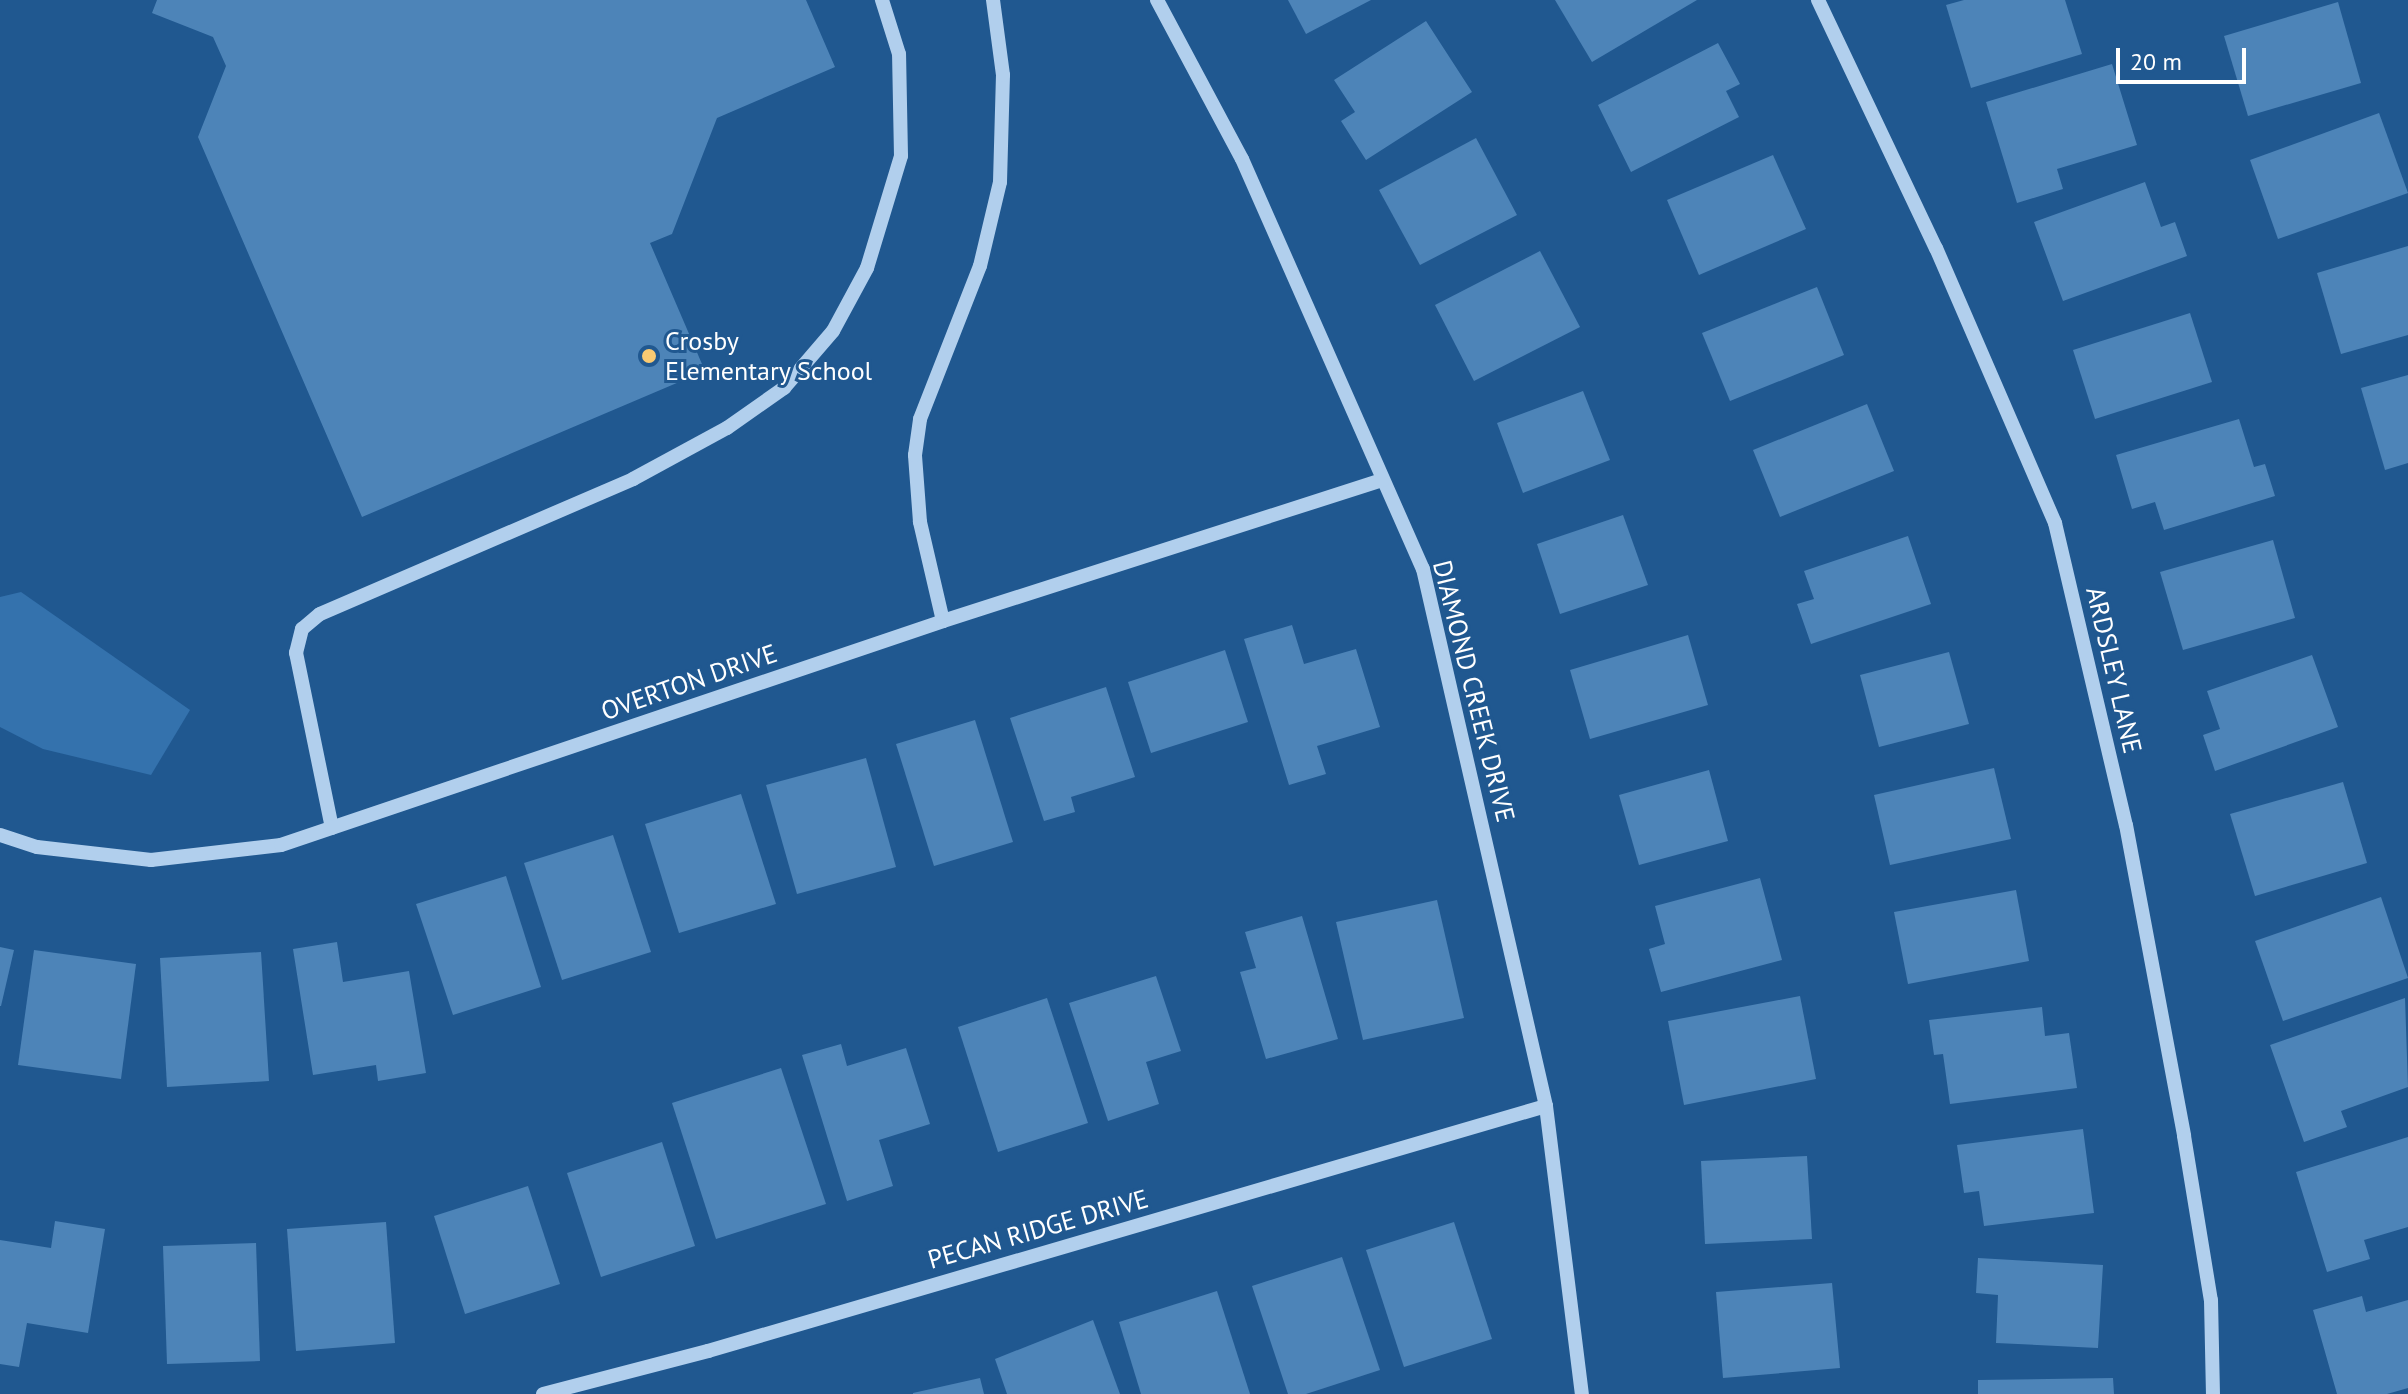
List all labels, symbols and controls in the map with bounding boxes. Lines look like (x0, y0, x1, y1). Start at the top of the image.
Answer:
scale bar (2120, 32, 2250, 82)
text: 20 m (2130, 46, 2182, 77)
place label: Crosby Elementary School (665, 325, 873, 386)
marker: Crosby Elementary School (640, 347, 658, 365)
street label: DIAMOND CREEK DRIVE (1426, 557, 1522, 825)
street label: ARDSLEY LANE (2080, 583, 2148, 757)
street label: OVERTON DRIVE (597, 637, 781, 727)
street label: PECAN RIDGE DRIVE (924, 1183, 1152, 1275)

